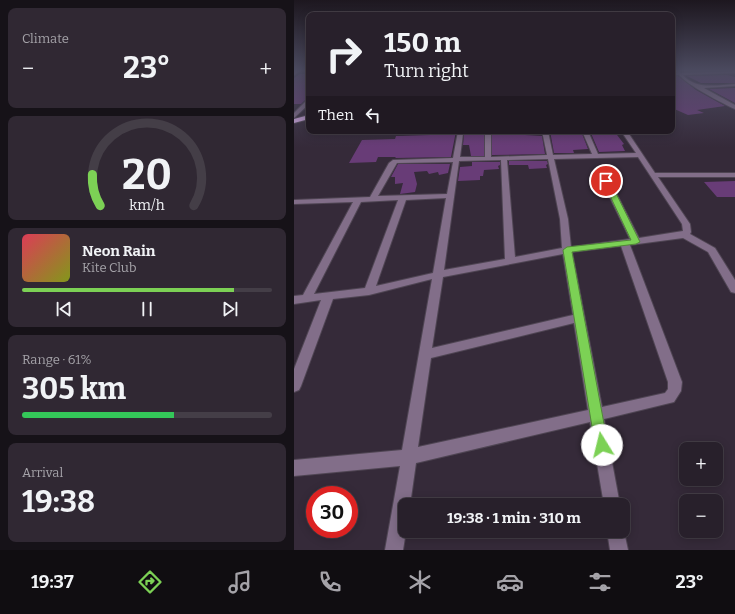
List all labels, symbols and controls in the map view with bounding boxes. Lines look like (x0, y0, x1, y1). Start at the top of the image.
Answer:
text: 150 m (384, 26, 461, 59)
icon: right (318, 28, 370, 80)
text: Climate (22, 31, 69, 46)
text: 23° (123, 50, 170, 86)
text: − (22, 55, 34, 82)
text: + (259, 55, 272, 82)
text: Turn right (384, 60, 469, 82)
icon: left (362, 104, 384, 126)
text: Then (318, 106, 354, 124)
text: 20 (122, 149, 172, 199)
pin (589, 164, 623, 198)
icon: arrive (595, 170, 617, 192)
text: km/h (129, 196, 165, 213)
text: Neon Rain (82, 242, 155, 260)
text: Kite Club (82, 260, 136, 275)
icon: previous (53, 298, 75, 320)
icon: pause (136, 298, 158, 320)
icon: next (219, 298, 241, 320)
text: Range · 61% (22, 352, 92, 367)
text: 305 km (22, 371, 126, 407)
position arrow (581, 424, 623, 466)
map controls (679, 442, 723, 538)
button: + (679, 442, 723, 486)
text: Arrival (22, 465, 63, 480)
text: 19:38 (22, 484, 95, 520)
speed limit sign: 30 (306, 486, 358, 538)
button: − (679, 494, 723, 538)
text: 19:38 · 1 min · 310 m (447, 509, 581, 527)
icon: directions (136, 568, 164, 596)
icon: music (226, 568, 254, 596)
icon: phone (316, 568, 344, 596)
icon: climate (406, 568, 434, 596)
icon: car (496, 568, 524, 596)
icon: filters (586, 568, 614, 596)
text: 19:37 (31, 571, 74, 593)
text: 23° (676, 571, 704, 593)

